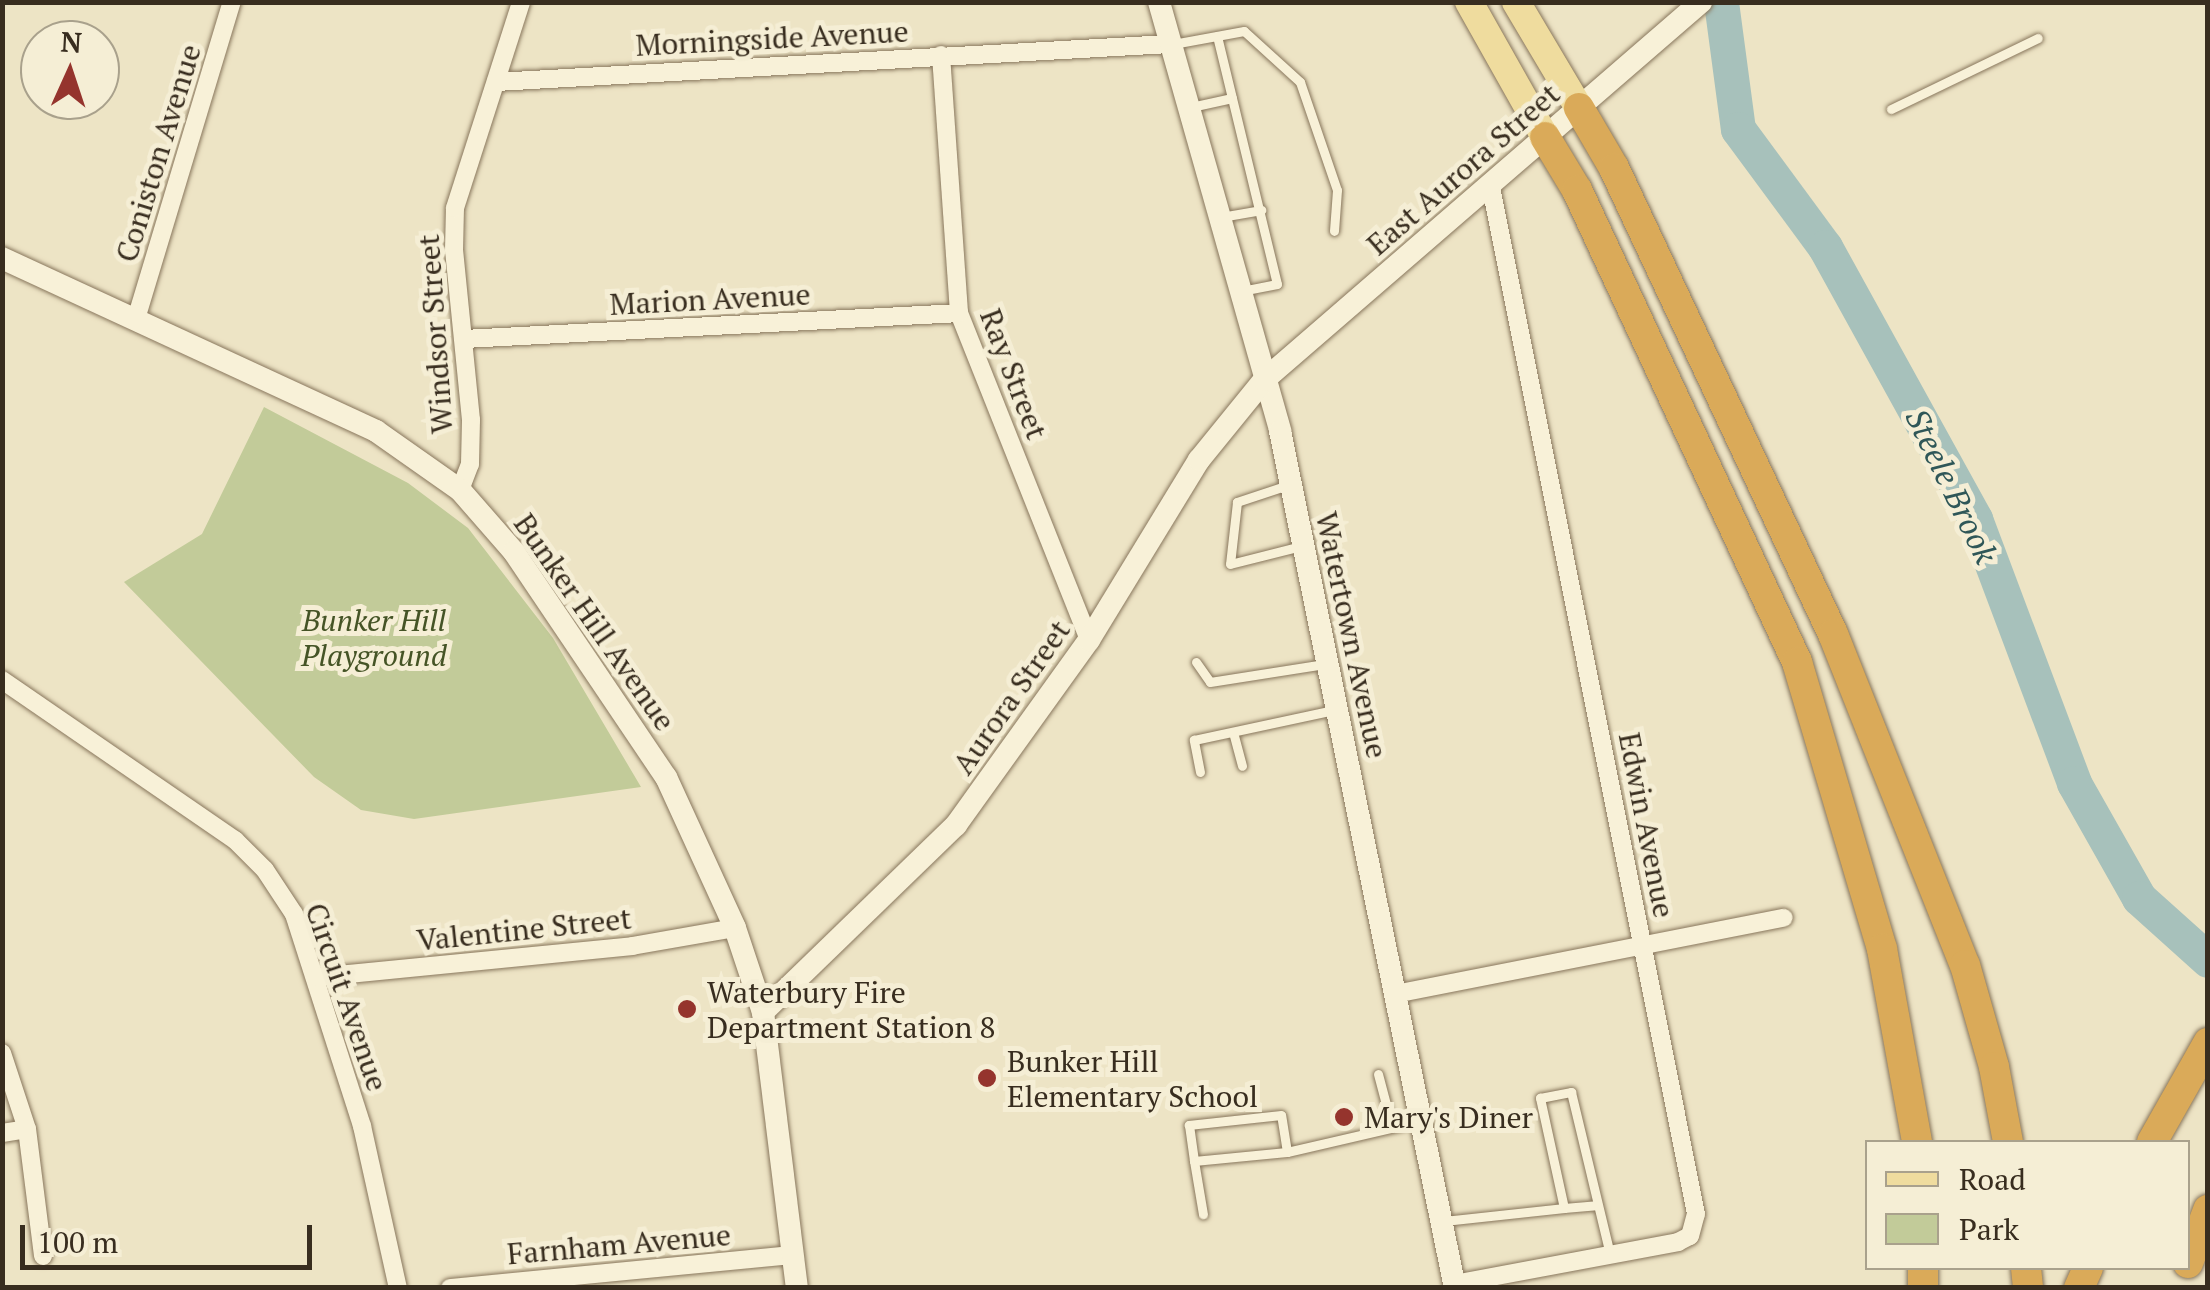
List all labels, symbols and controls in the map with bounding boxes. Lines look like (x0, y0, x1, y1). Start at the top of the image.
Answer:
street label: Morningside Avenue (634, 13, 910, 63)
north arrow (20, 20, 120, 120)
text: N (60, 23, 83, 61)
street label: Coniston Avenue (108, 40, 208, 266)
street label: East Aurora Street (1359, 75, 1567, 263)
street label: Windsor Street (410, 233, 460, 435)
street label: Marion Avenue (608, 276, 812, 322)
street label: Ray Street (973, 304, 1055, 444)
water label: Steele Brook (1898, 402, 2006, 570)
street label: Bunker Hill Avenue (507, 506, 683, 738)
street label: Watertown Avenue (1308, 508, 1396, 762)
park label: Bunker Hill Playground (301, 602, 447, 672)
street label: Aurora Street (945, 613, 1077, 781)
street label: Edwin Avenue (1611, 729, 1683, 921)
street label: Circuit Avenue (298, 898, 396, 1096)
street label: Valentine Street (415, 900, 633, 958)
place label: Waterbury Fire Department Station 8 (707, 974, 996, 1044)
marker: Waterbury Fire Department Station 8 (676, 998, 698, 1020)
place label: Bunker Hill Elementary School (1007, 1043, 1258, 1114)
marker: Bunker Hill Elementary School (976, 1067, 998, 1089)
place label: Mary's Diner (1364, 1099, 1533, 1135)
marker: Mary's Diner (1333, 1106, 1355, 1128)
legend (1865, 1140, 2190, 1270)
text: Road (1959, 1159, 2026, 1199)
scale bar (25, 1205, 318, 1267)
text: Park (1959, 1209, 2019, 1249)
street label: Farnham Avenue (505, 1216, 733, 1272)
text: 100 m (37, 1222, 118, 1262)

